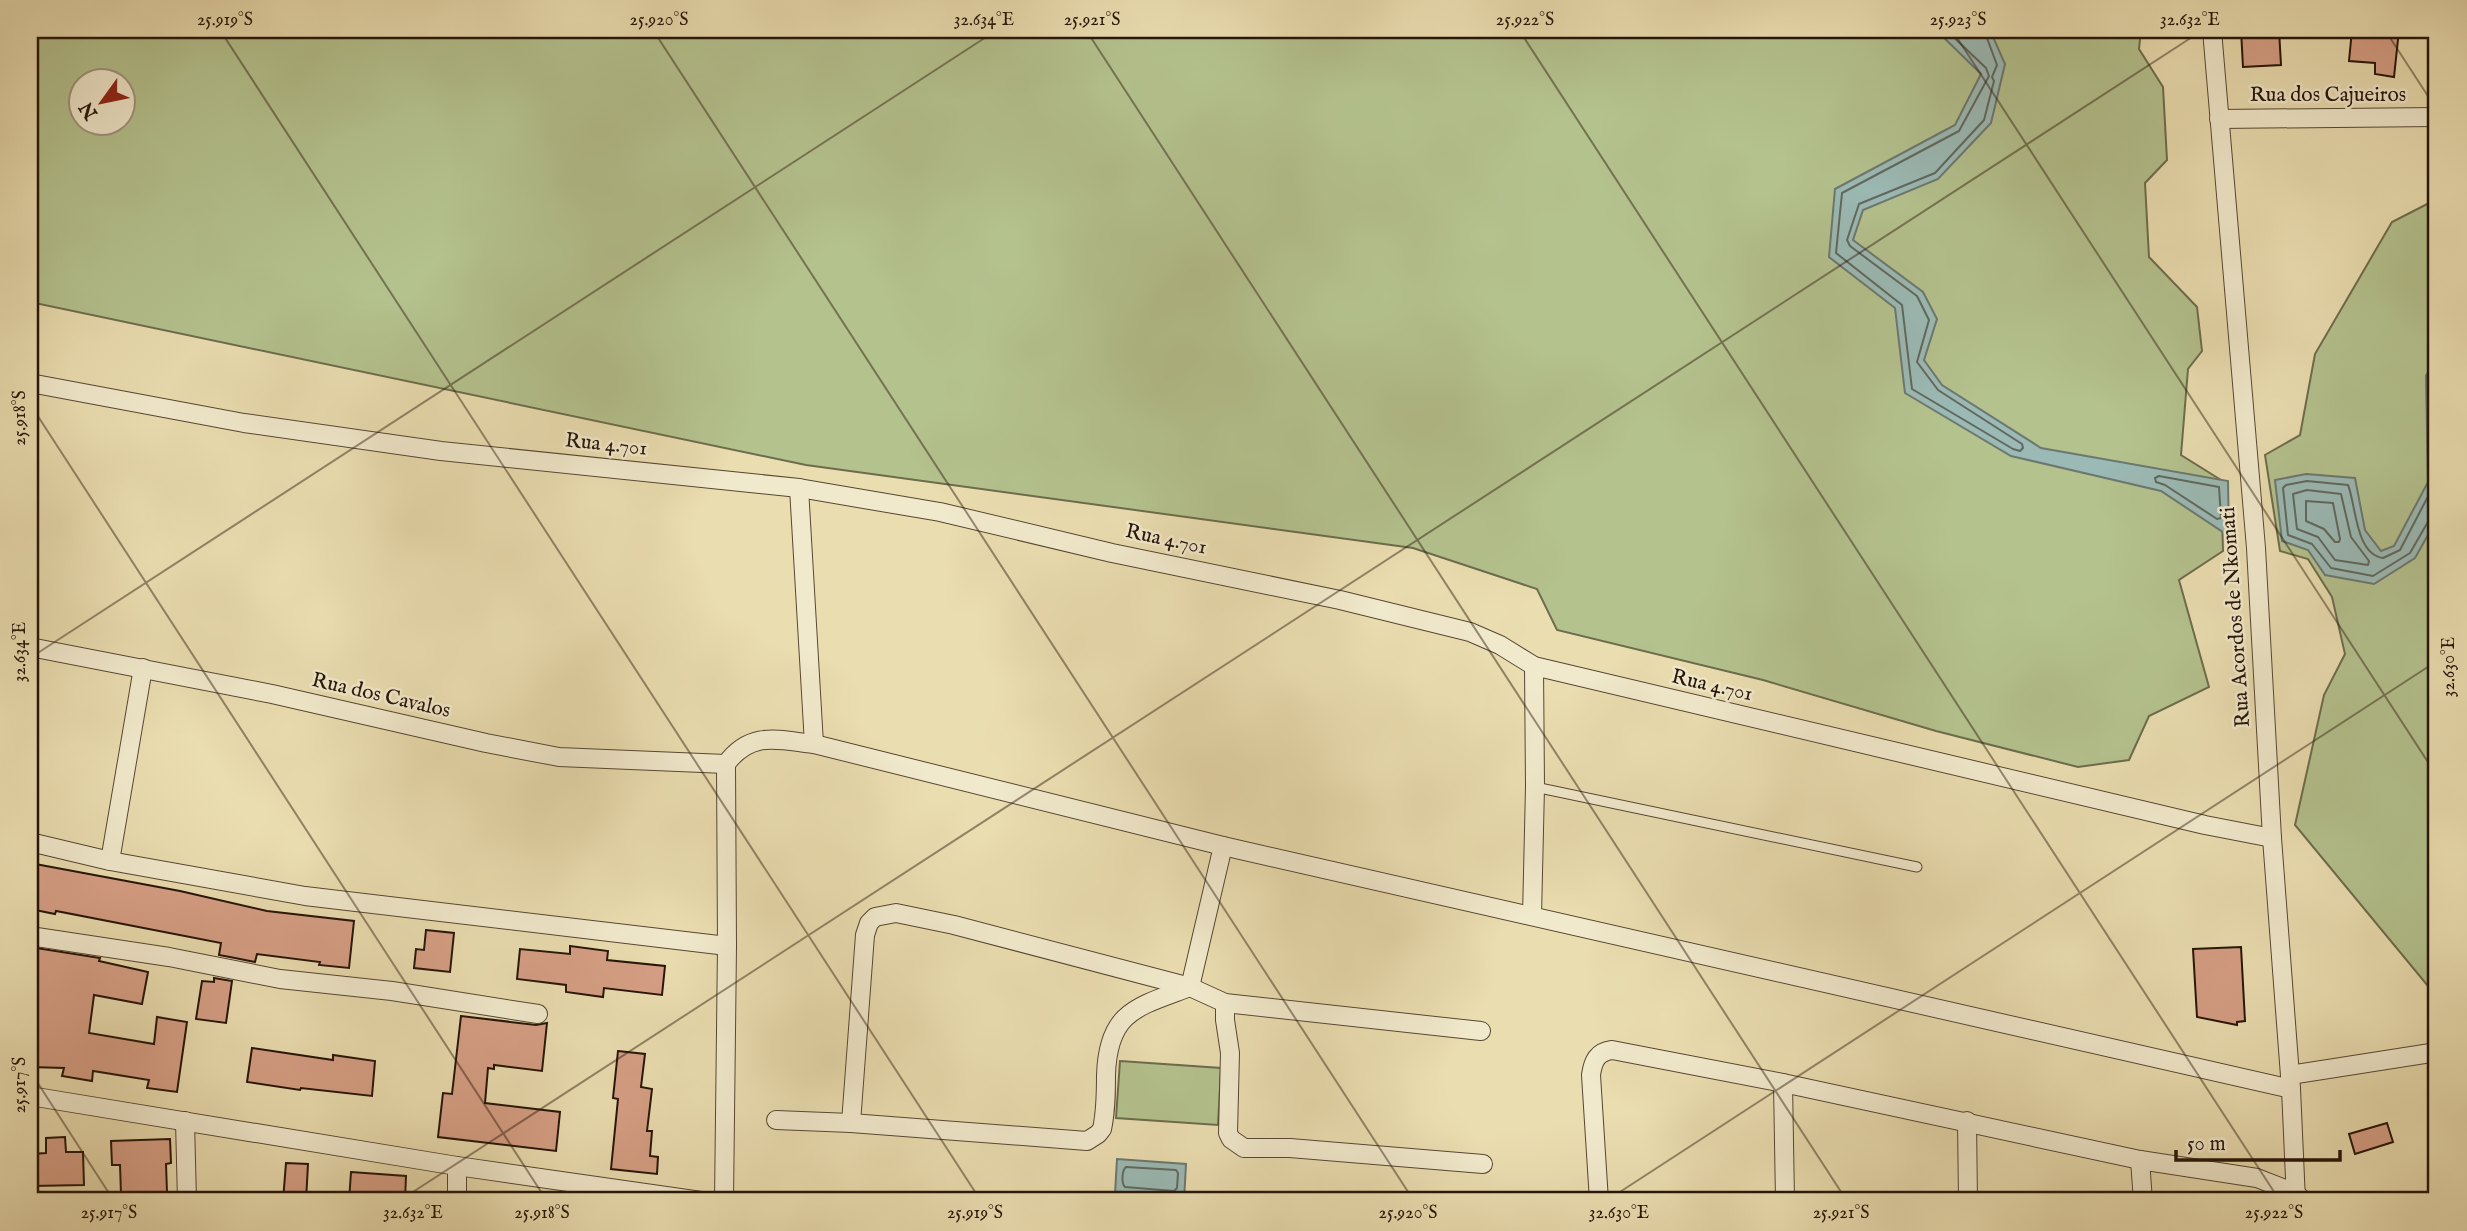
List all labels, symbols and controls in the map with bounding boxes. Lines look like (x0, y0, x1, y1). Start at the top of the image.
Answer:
text: 25.919°S (197, 9, 253, 32)
text: 25.920°S (630, 9, 688, 32)
text: 32.634°E (954, 9, 1014, 32)
text: 25.921°S (1064, 9, 1120, 32)
text: 25.922°S (1496, 9, 1554, 32)
text: 25.923°S (1930, 9, 1986, 32)
text: 32.632°E (2160, 9, 2220, 32)
north arrow (66, 66, 136, 136)
street label: Rua dos Cajueiros (2250, 82, 2406, 109)
text: N (75, 96, 105, 124)
text: 25.918°S (9, 390, 32, 446)
street label: Rua 4.701 (564, 427, 648, 463)
street label: Rua Acordos de Nkomati (2215, 506, 2257, 728)
street label: Rua 4.701 (1123, 518, 1209, 562)
text: 32.634°E (9, 622, 32, 682)
text: 32.630°E (2438, 637, 2461, 697)
street label: Rua 4.701 (1669, 664, 1755, 708)
street label: Rua dos Cavalos (309, 667, 453, 725)
text: 25.917°S (9, 1057, 32, 1113)
scale bar (2176, 1119, 2341, 1163)
text: 50 m (2187, 1131, 2226, 1158)
text: 25.917°S (81, 1202, 137, 1225)
text: 32.632°E (383, 1202, 443, 1225)
text: 25.918°S (514, 1202, 570, 1225)
text: 25.919°S (947, 1202, 1003, 1225)
text: 25.920°S (1379, 1202, 1437, 1225)
text: 32.630°E (1589, 1202, 1649, 1225)
text: 25.921°S (1813, 1202, 1869, 1225)
text: 25.922°S (2245, 1202, 2303, 1225)

